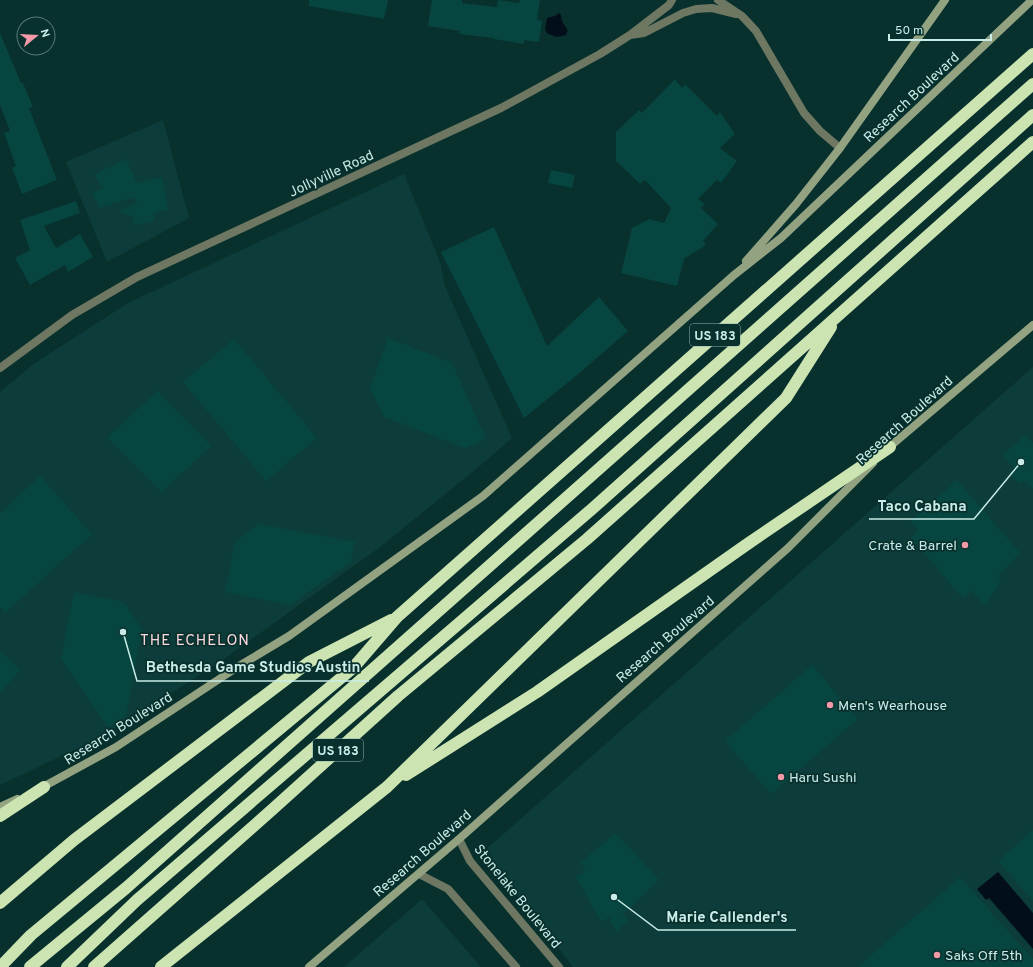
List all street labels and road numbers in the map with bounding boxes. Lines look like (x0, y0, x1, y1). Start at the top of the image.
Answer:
street label: Research Boulevard (861, 49, 963, 147)
street label: Jollyville Road (286, 147, 377, 201)
road number: US 183 (690, 324, 740, 346)
street label: Research Boulevard (853, 373, 957, 469)
street label: Research Boulevard (613, 593, 718, 687)
street label: Research Boulevard (62, 689, 176, 769)
road number: US 183 (313, 739, 363, 761)
street label: Research Boulevard (370, 807, 475, 901)
street label: Stonelake Boulevard (470, 841, 564, 952)

